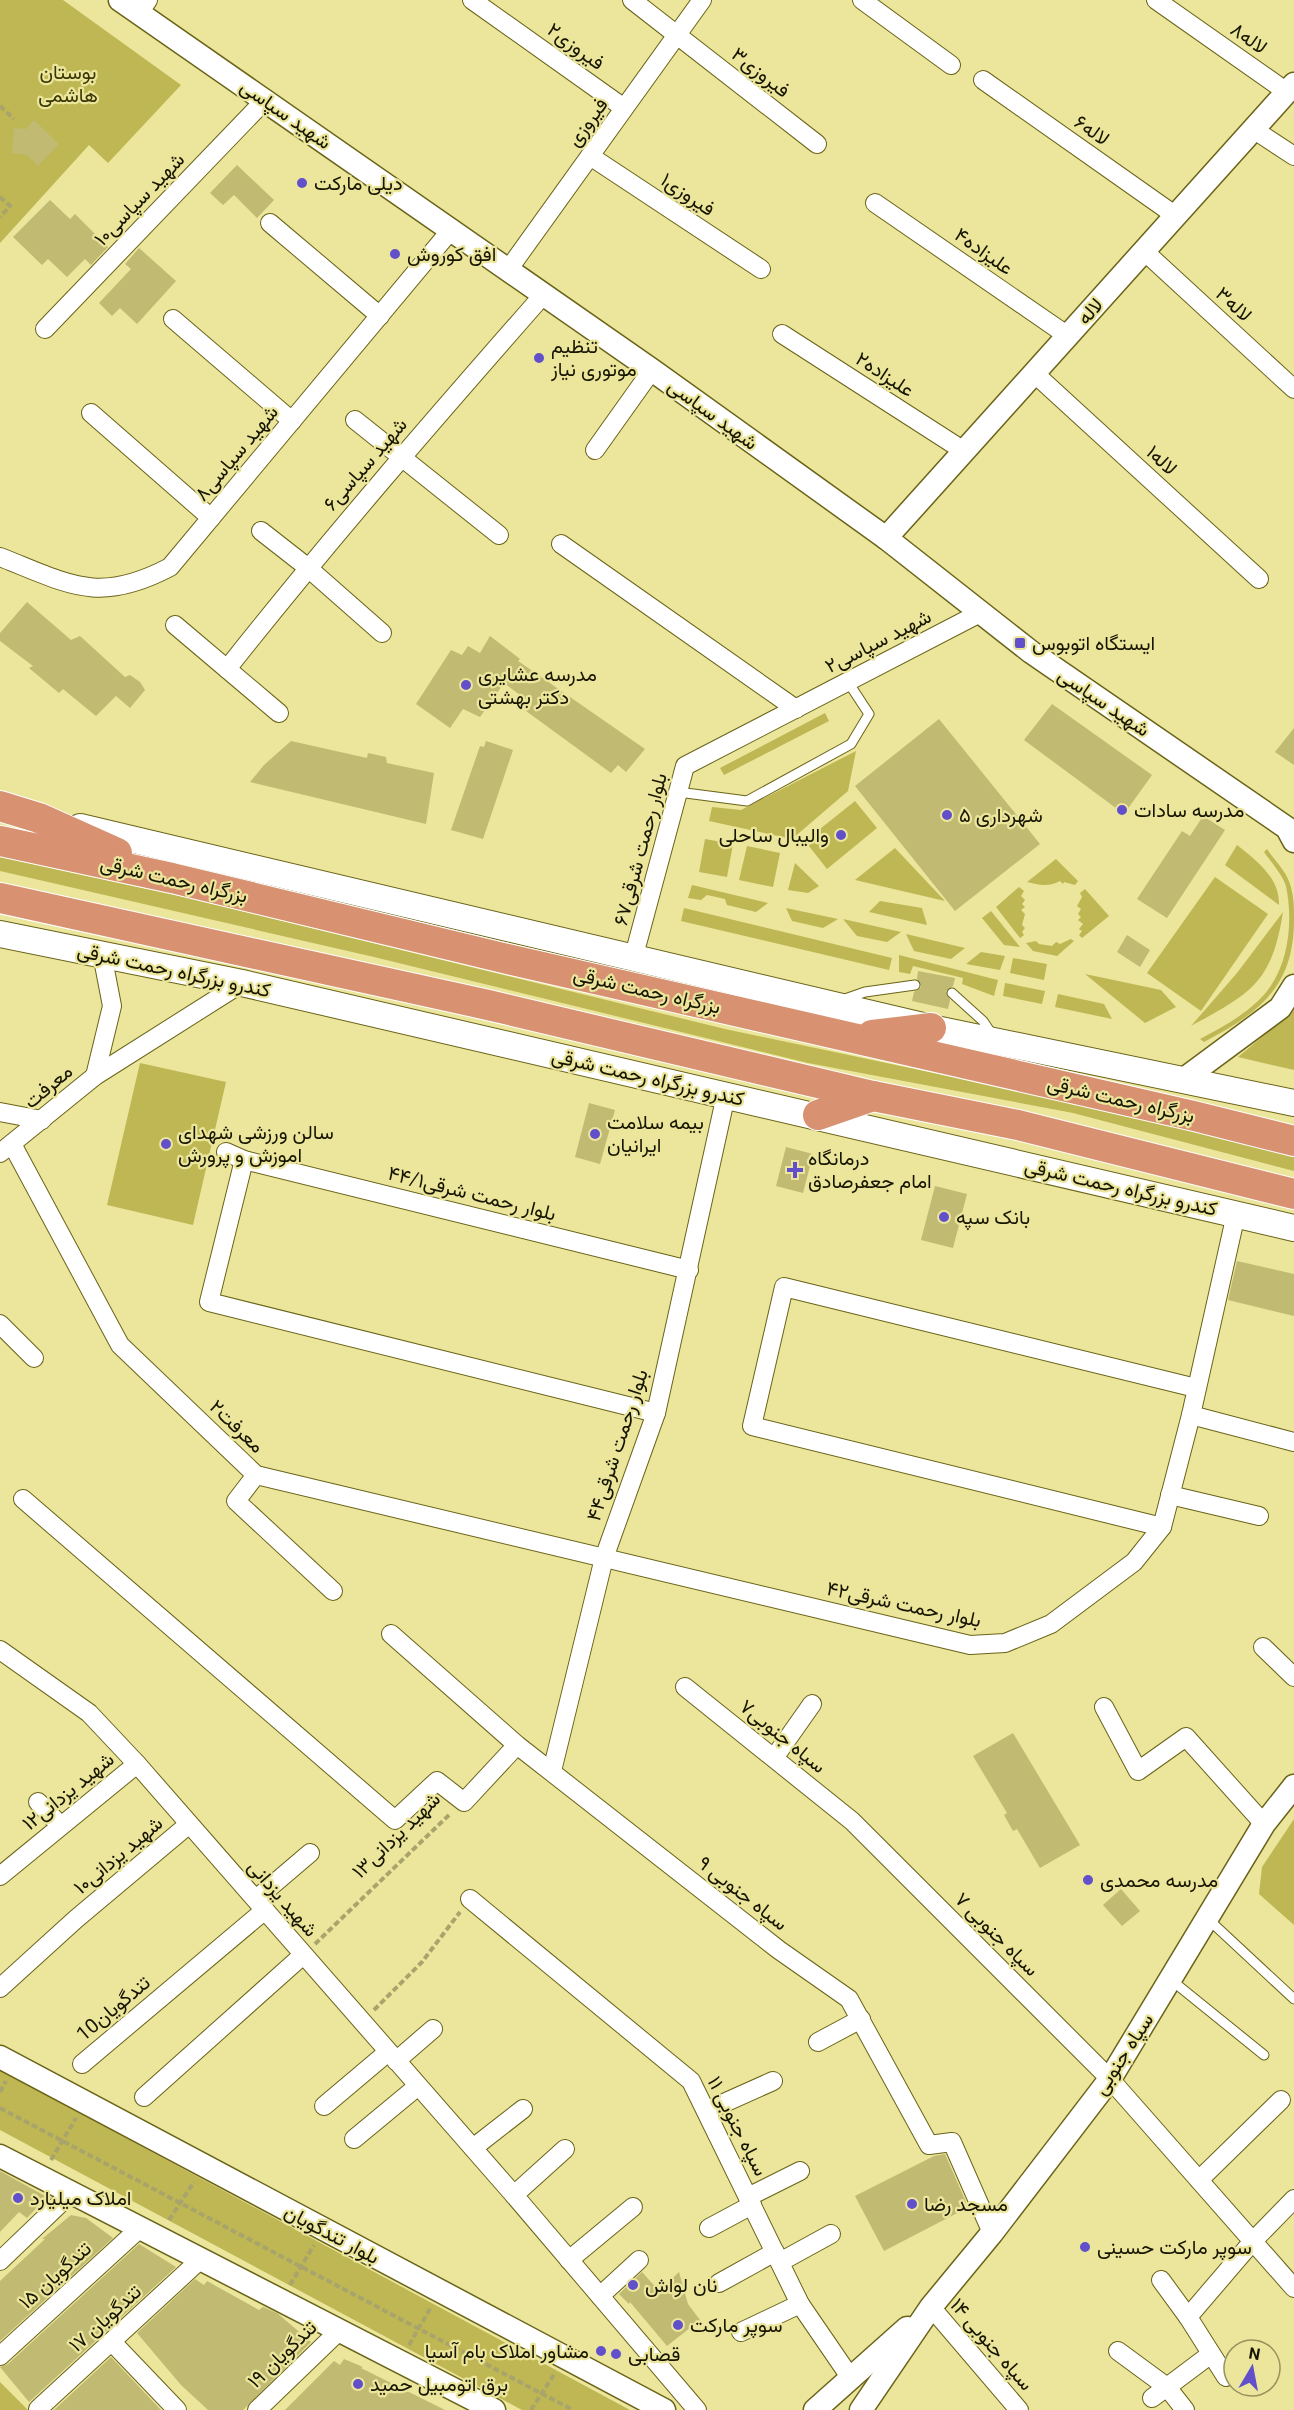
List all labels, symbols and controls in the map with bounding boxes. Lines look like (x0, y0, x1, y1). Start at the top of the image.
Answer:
street label: فیروزی۲ (542, 17, 609, 76)
street label: لاله۸ (1226, 17, 1272, 59)
street label: فیروزی۳ (726, 42, 795, 103)
park label: بوستان هاشمی (38, 60, 98, 107)
street label: شهید سپاسی (235, 74, 336, 156)
street label: فیروزی (561, 93, 613, 152)
street label: ۶لاله (1070, 109, 1114, 151)
street label: شهید سپاسی۱۰ (89, 148, 191, 252)
street label: فیروزی۱ (656, 167, 720, 222)
place label: دیلی مارکت (314, 171, 402, 196)
marker: دیلی مارکت (295, 176, 309, 190)
street label: علیزاده۴ (949, 222, 1018, 281)
place label: افق کوروش (407, 242, 496, 267)
marker: افق کوروش (388, 247, 402, 261)
street label: ۳لاله (1211, 281, 1257, 327)
street label: لاله (1072, 293, 1108, 329)
place label: تنظیم موتوری نیاز (550, 334, 637, 382)
street label: علیزاده۲ (851, 346, 919, 403)
marker: تنظیم موتوری نیاز (532, 351, 546, 365)
street label: شهید سپاسی (662, 373, 763, 456)
street label: شهید سپاسی۸ (189, 400, 284, 507)
street label: شهید سپاسی۶ (318, 413, 413, 517)
street label: ۱لاله (1142, 440, 1182, 480)
street label: شهید سپاسی۲ (821, 604, 936, 680)
place label: ایستگاه اتوبوس (1032, 631, 1155, 656)
marker: ایستگاه اتوبوس (1013, 636, 1027, 650)
place label: مدرسه عشایری دکتر بهشتی (478, 662, 597, 710)
street label: شهید سپاسی (1052, 663, 1154, 743)
marker: مدرسه عشایری دکتر بهشتی (459, 678, 473, 692)
street label: بلوار رحمت شرقی۶۷ (608, 770, 673, 928)
place label: مدرسه سادات (1134, 798, 1244, 823)
place label: شهرداری ۵ (959, 803, 1043, 828)
marker: مدرسه سادات (1115, 803, 1129, 817)
marker: شهرداری ۵ (940, 808, 954, 822)
place label: والیبال ساحلی (719, 823, 829, 848)
marker: والیبال ساحلی (834, 828, 848, 842)
street label: بزرگراه رحمت شرقی (98, 850, 250, 909)
street label: کندرو بزرگراه رحمت شرقی (75, 938, 273, 1003)
street label: بزرگراه رحمت شرقی (571, 961, 723, 1020)
street label: کندرو بزرگراه رحمت شرقی (549, 1043, 747, 1112)
street label: معرفت (19, 1059, 78, 1114)
street label: بزرگراه رحمت شرقی (1045, 1070, 1197, 1129)
place label: بیمه سلامت ایرانیان (607, 1110, 704, 1158)
place label: سالن ورزشی شهدای اموزش و پرورش (178, 1120, 334, 1169)
marker: بیمه سلامت ایرانیان (588, 1127, 602, 1141)
marker: سالن ورزشی شهدای اموزش و پرورش (159, 1137, 173, 1151)
place label: درمانگاه امام جعفرصادق (808, 1146, 932, 1194)
street label: کندرو بزرگراه رحمت شرقی (1022, 1153, 1220, 1222)
street label: بلوار رحمت شرقی۴۴/۱ (385, 1161, 559, 1226)
marker: درمانگاه امام جعفرصادق (786, 1161, 804, 1179)
place label: بانک سپه (956, 1205, 1030, 1231)
marker: بانک سپه (937, 1210, 951, 1224)
street label: ۴۴بلوار رحمت شرقی (581, 1366, 654, 1524)
street label: معرفت۲ (204, 1394, 269, 1459)
street label: بلوار رحمت شرقی۴۲ (824, 1576, 984, 1633)
street label: سپاه جنوبی۷ (734, 1694, 831, 1780)
street label: شهید یزدانی۱۲ (17, 1747, 119, 1836)
street label: شهید یزدانی۱۳ (347, 1787, 446, 1884)
street label: شهید یزدانی۱۰ (69, 1811, 168, 1900)
street label: ۹ سپاه جنوبی (692, 1851, 793, 1937)
street label: شهید یزدانی (242, 1854, 323, 1942)
place label: مدرسه محمدی (1100, 1868, 1218, 1893)
marker: مدرسه محمدی (1081, 1873, 1095, 1887)
street label: ۷ سپاه جنوبی (949, 1887, 1044, 1982)
street label: 10تندگویان (71, 1970, 155, 2047)
street label: سپاه جنوبی (1088, 2009, 1160, 2100)
street label: ۱۱ سپاه جنوبی (701, 2072, 773, 2181)
place label: املاک میلیارد (30, 2186, 131, 2211)
marker: املاک میلیارد (11, 2191, 25, 2205)
place label: مسجد رضا (924, 2192, 1008, 2217)
marker: مسجد رضا (905, 2197, 919, 2211)
street label: بلوار تندگویان (280, 2199, 384, 2270)
place label: سوپر مارکت حسینی (1097, 2235, 1252, 2261)
street label: ۱۵ تندگویان (14, 2236, 97, 2314)
marker: سوپر مارکت حسینی (1078, 2240, 1092, 2254)
place label: نان لواش (645, 2273, 717, 2298)
marker: نان لواش (626, 2278, 640, 2292)
street label: ۱۷ تندگویان (64, 2279, 147, 2357)
street label: ۱۴ سپاه جنوبی (944, 2293, 1039, 2396)
place label: سوپر مارکت (690, 2313, 783, 2339)
street label: ۱۹ تندگویان (242, 2315, 322, 2394)
marker: سوپر مارکت (671, 2318, 685, 2332)
north arrow (1222, 2338, 1282, 2398)
place label: مشاور املاک بام آسیا (425, 2339, 589, 2364)
place label: قصابی (628, 2342, 680, 2366)
text: N (1247, 2343, 1262, 2364)
marker: مشاور املاک بام آسیا (594, 2344, 608, 2358)
marker: قصابی (609, 2347, 623, 2361)
place label: برق اتومبیل حمید (370, 2372, 508, 2397)
marker: برق اتومبیل حمید (351, 2377, 365, 2391)

